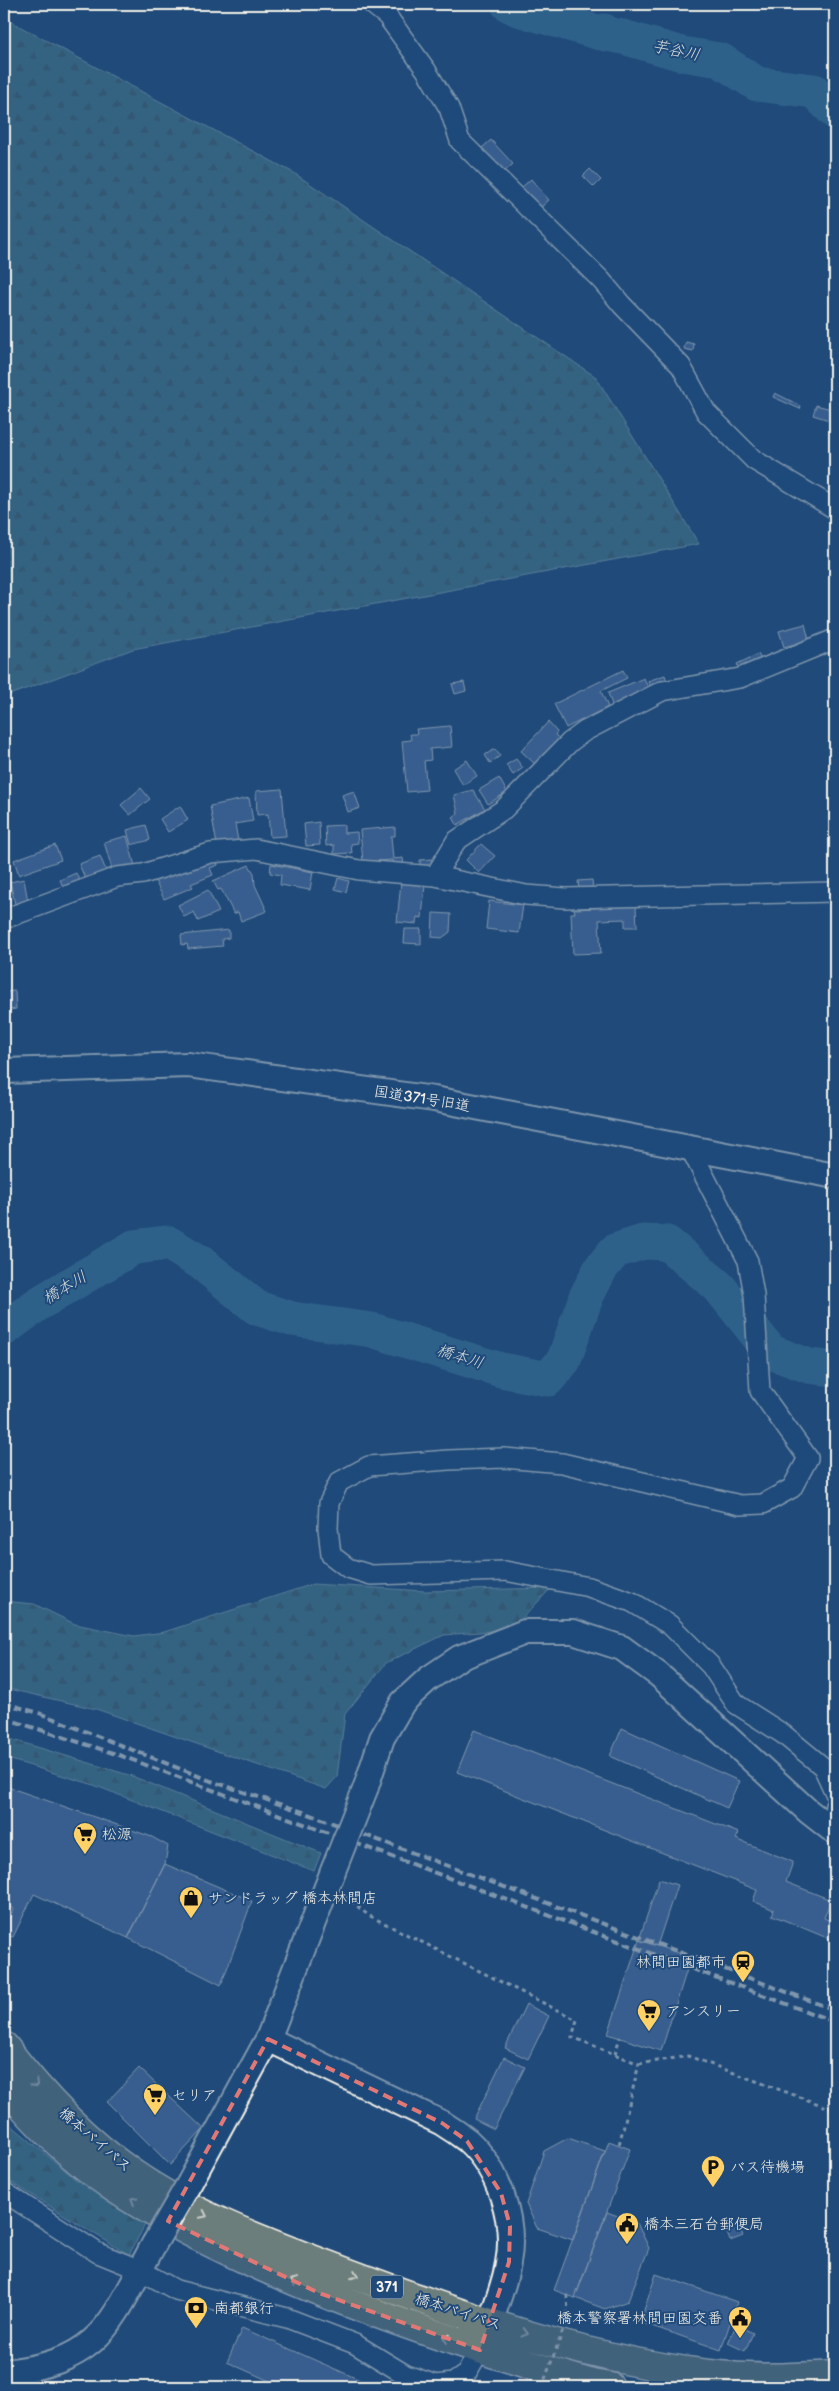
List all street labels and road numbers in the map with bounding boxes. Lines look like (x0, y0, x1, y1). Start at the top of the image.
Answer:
street label: 国道371号旧道 (372, 1082, 472, 1116)
street label: 橋本バイパス (55, 2103, 135, 2177)
road number: 371 (371, 2276, 403, 2298)
street label: 橋本バイパス (412, 2289, 504, 2335)

